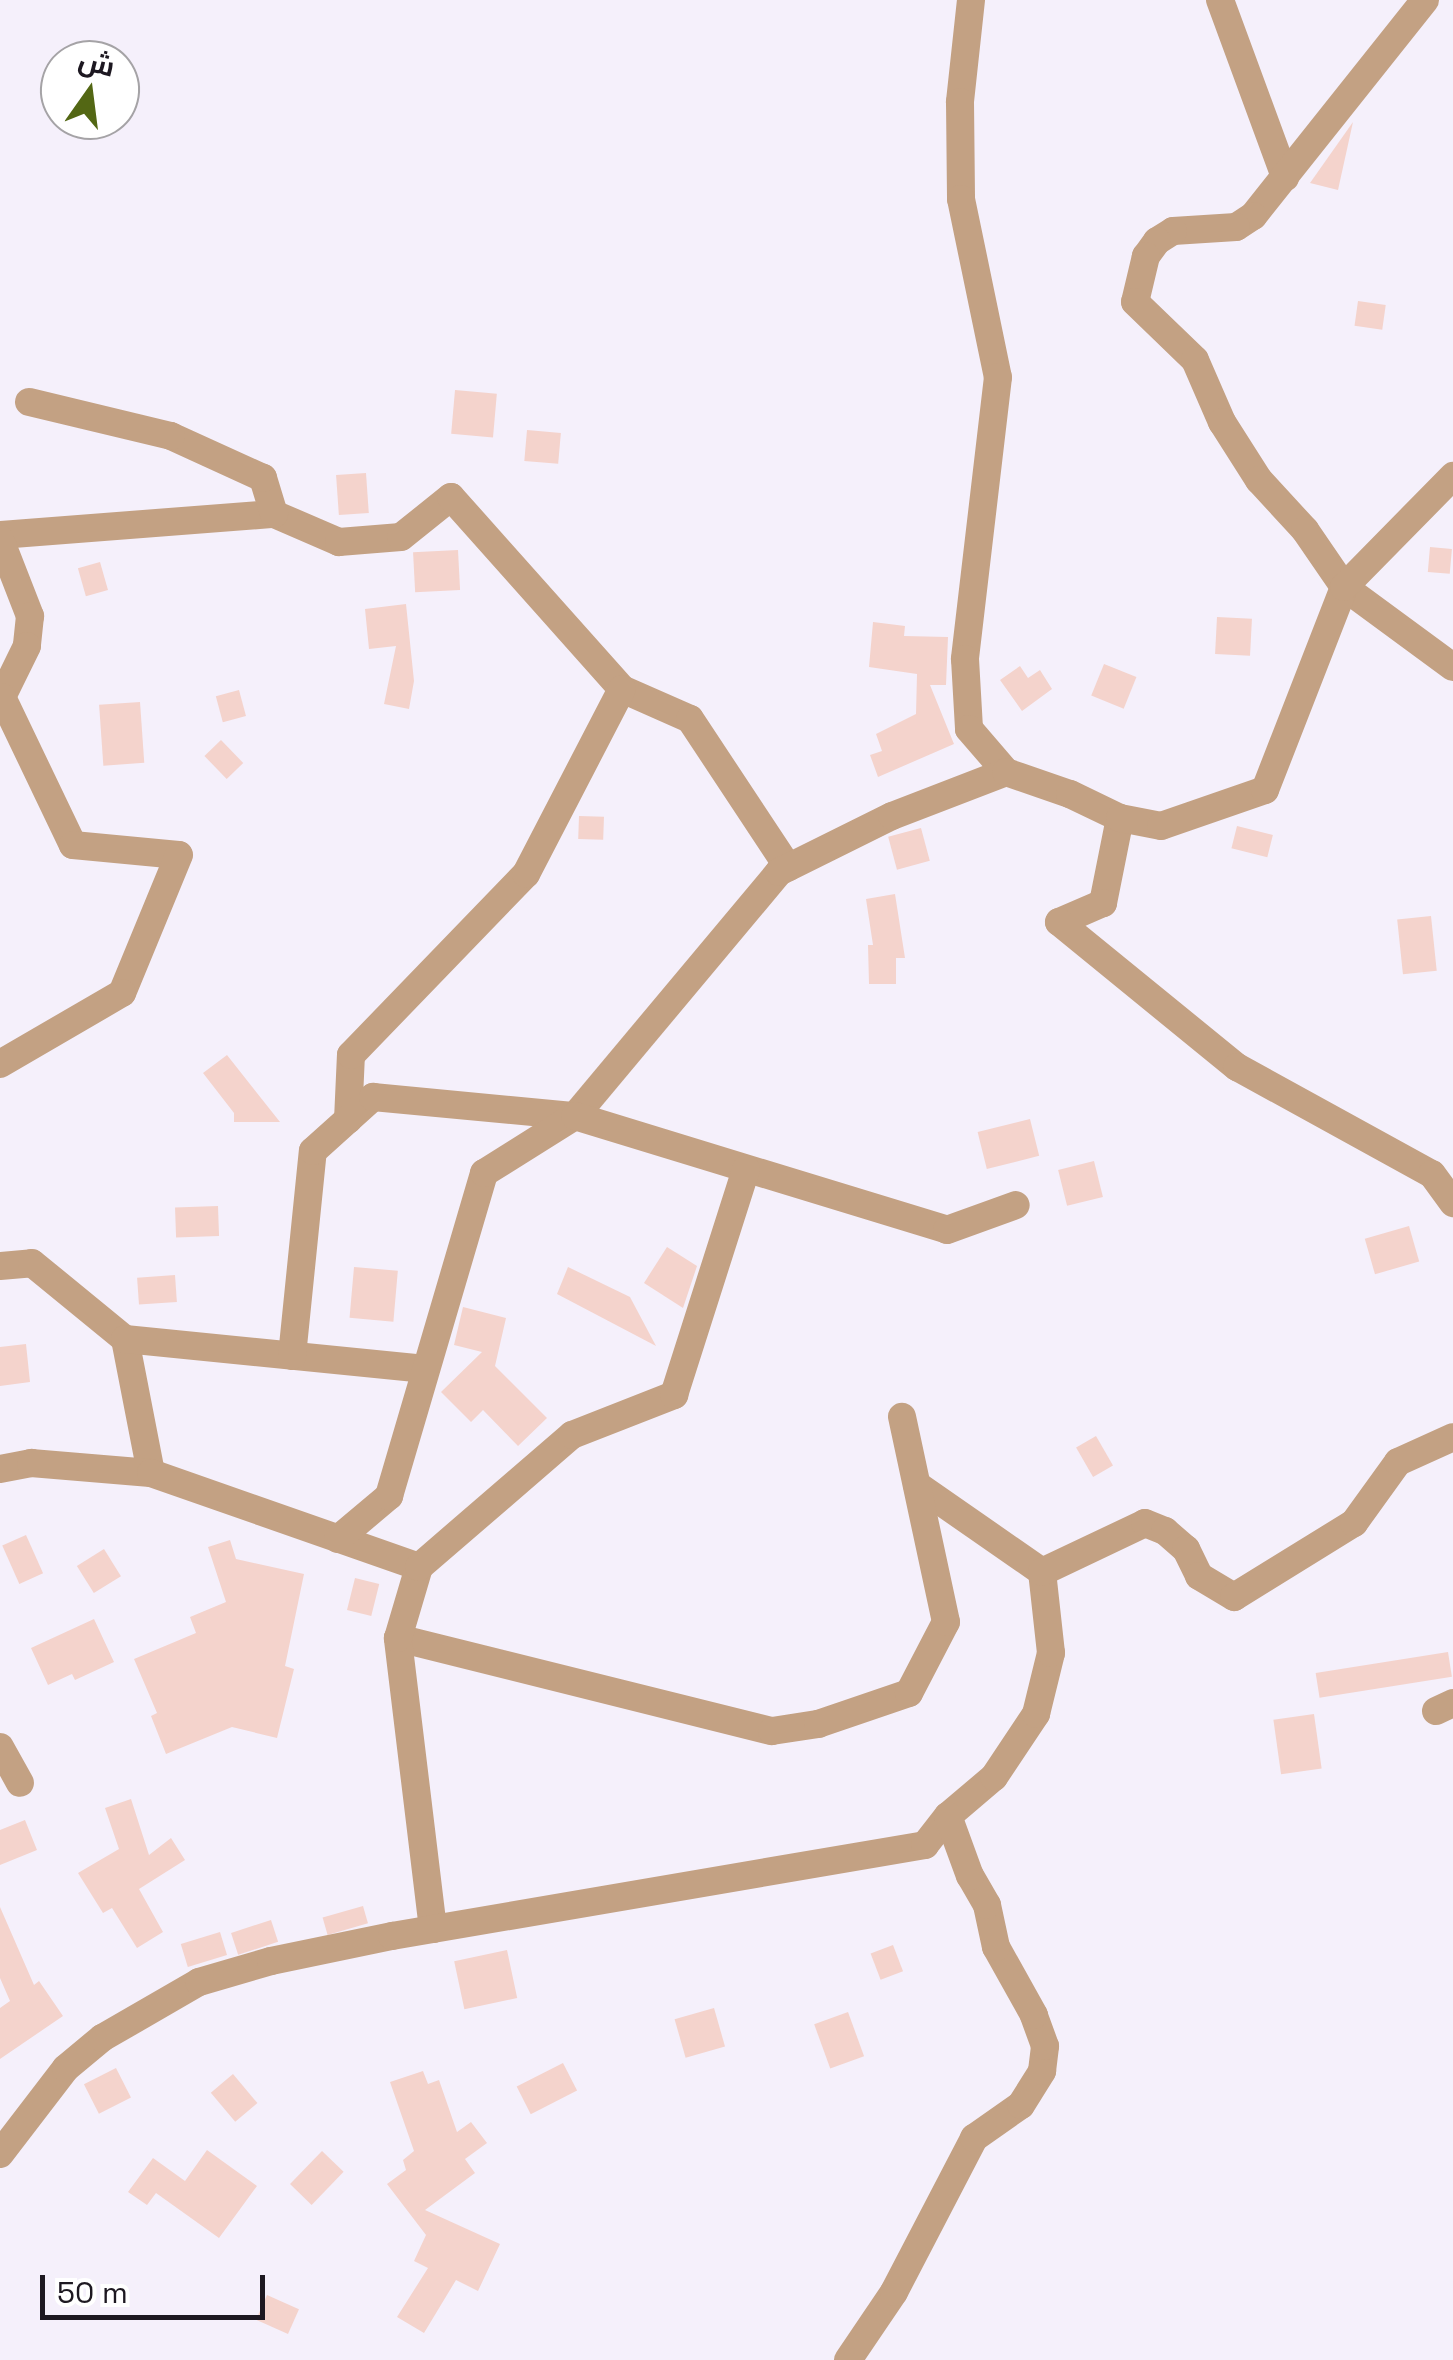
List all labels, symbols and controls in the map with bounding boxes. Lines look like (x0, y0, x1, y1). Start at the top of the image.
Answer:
north arrow (40, 40, 140, 140)
text: ش (75, 41, 119, 85)
scale bar (45, 2255, 270, 2317)
text: 50 m (57, 2273, 128, 2312)

